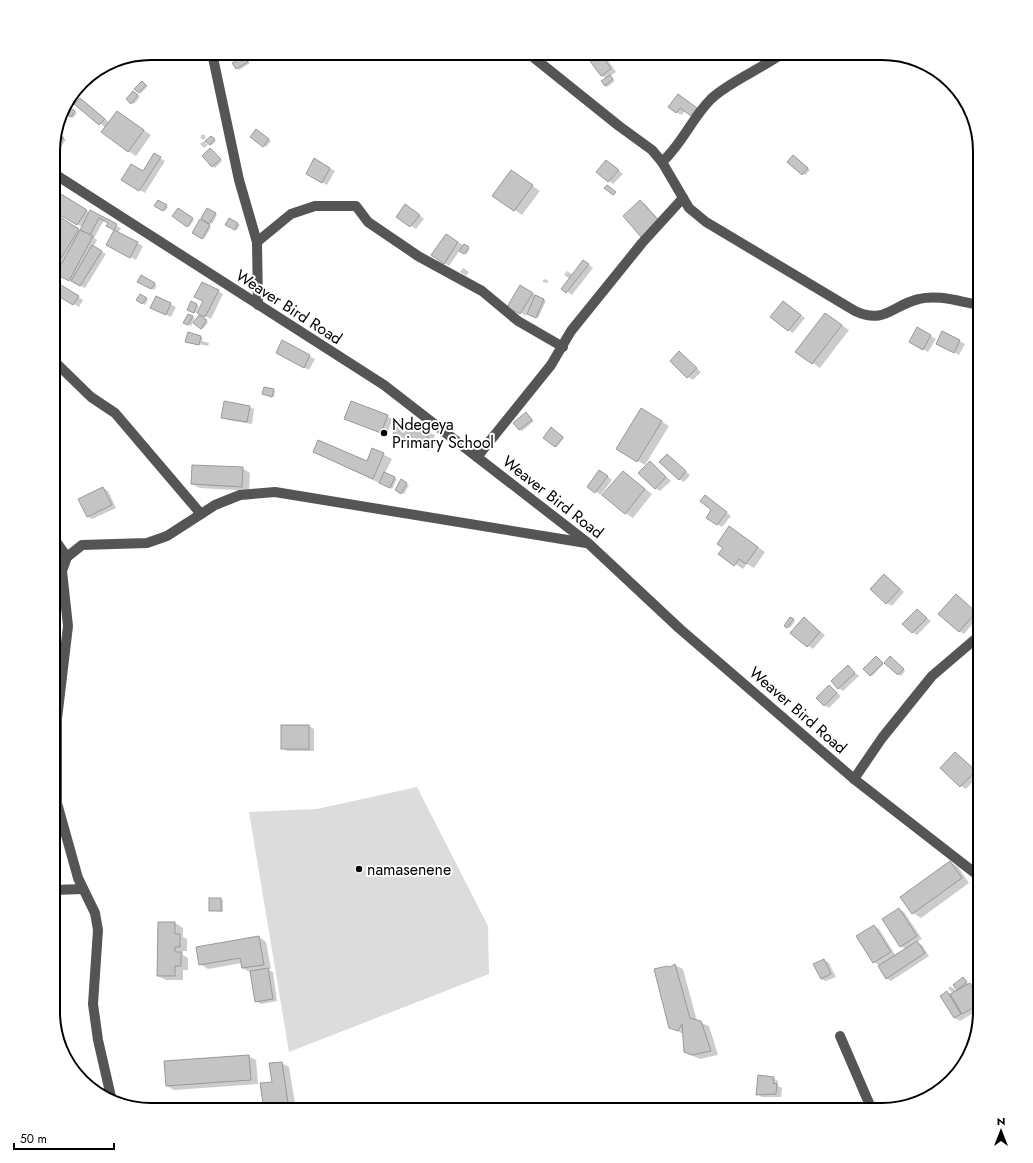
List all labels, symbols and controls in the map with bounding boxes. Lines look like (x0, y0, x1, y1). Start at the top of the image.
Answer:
street label: Weaver Bird Road (231, 264, 347, 350)
place label: Ndegeya Primary School (392, 413, 494, 454)
marker: Ndegeya Primary School (379, 428, 389, 438)
street label: Weaver Bird Road (498, 450, 608, 544)
street label: Weaver Bird Road (744, 661, 852, 759)
place label: namasenene (367, 858, 451, 881)
marker: namasenene (354, 864, 364, 874)
north arrow (981, 1111, 1021, 1151)
text: N (997, 1113, 1005, 1129)
scale bar (14, 1125, 114, 1151)
text: 50 m (20, 1130, 47, 1148)

